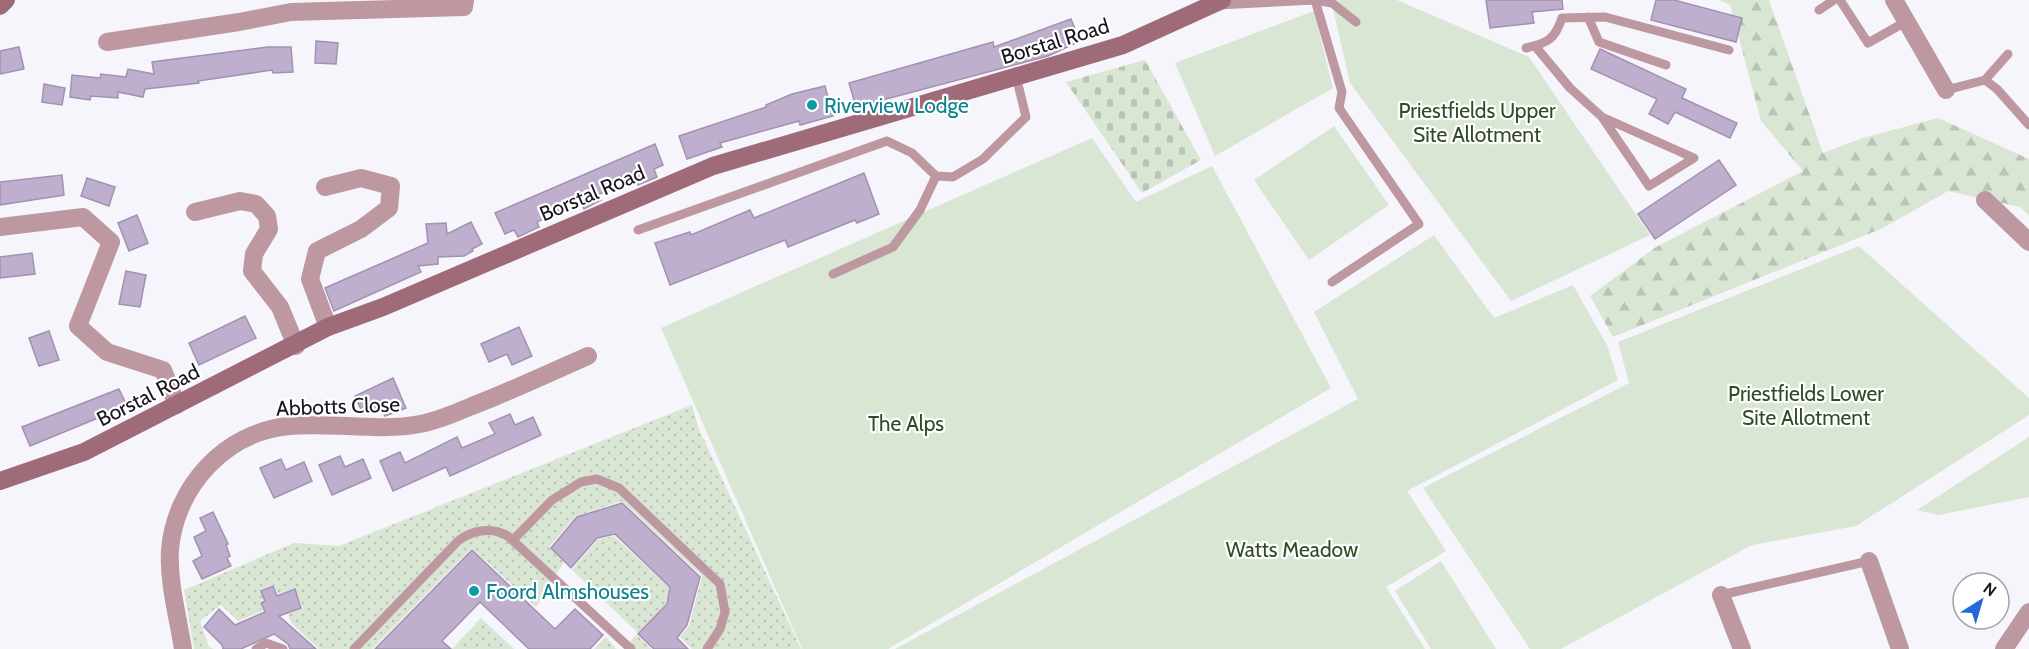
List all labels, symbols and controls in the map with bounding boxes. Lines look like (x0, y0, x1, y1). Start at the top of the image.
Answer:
street label: Borstal Road (998, 13, 1112, 69)
place label: Riverview Lodge (824, 93, 969, 118)
marker: Riverview Lodge (805, 98, 819, 112)
park label: Priestfields Upper Site Allotment (1398, 98, 1556, 147)
street label: Borstal Road (536, 160, 648, 226)
street label: Borstal Road (93, 358, 203, 432)
park label: Priestfields Lower Site Allotment (1728, 381, 1884, 430)
street label: Abbotts Close (276, 391, 401, 421)
park label: The Alps (868, 411, 944, 436)
park label: Watts Meadow (1226, 537, 1358, 562)
north arrow (1951, 571, 2011, 631)
text: N (1979, 578, 2000, 600)
place label: Foord Almshouses (486, 579, 649, 604)
marker: Foord Almshouses (467, 584, 481, 598)

